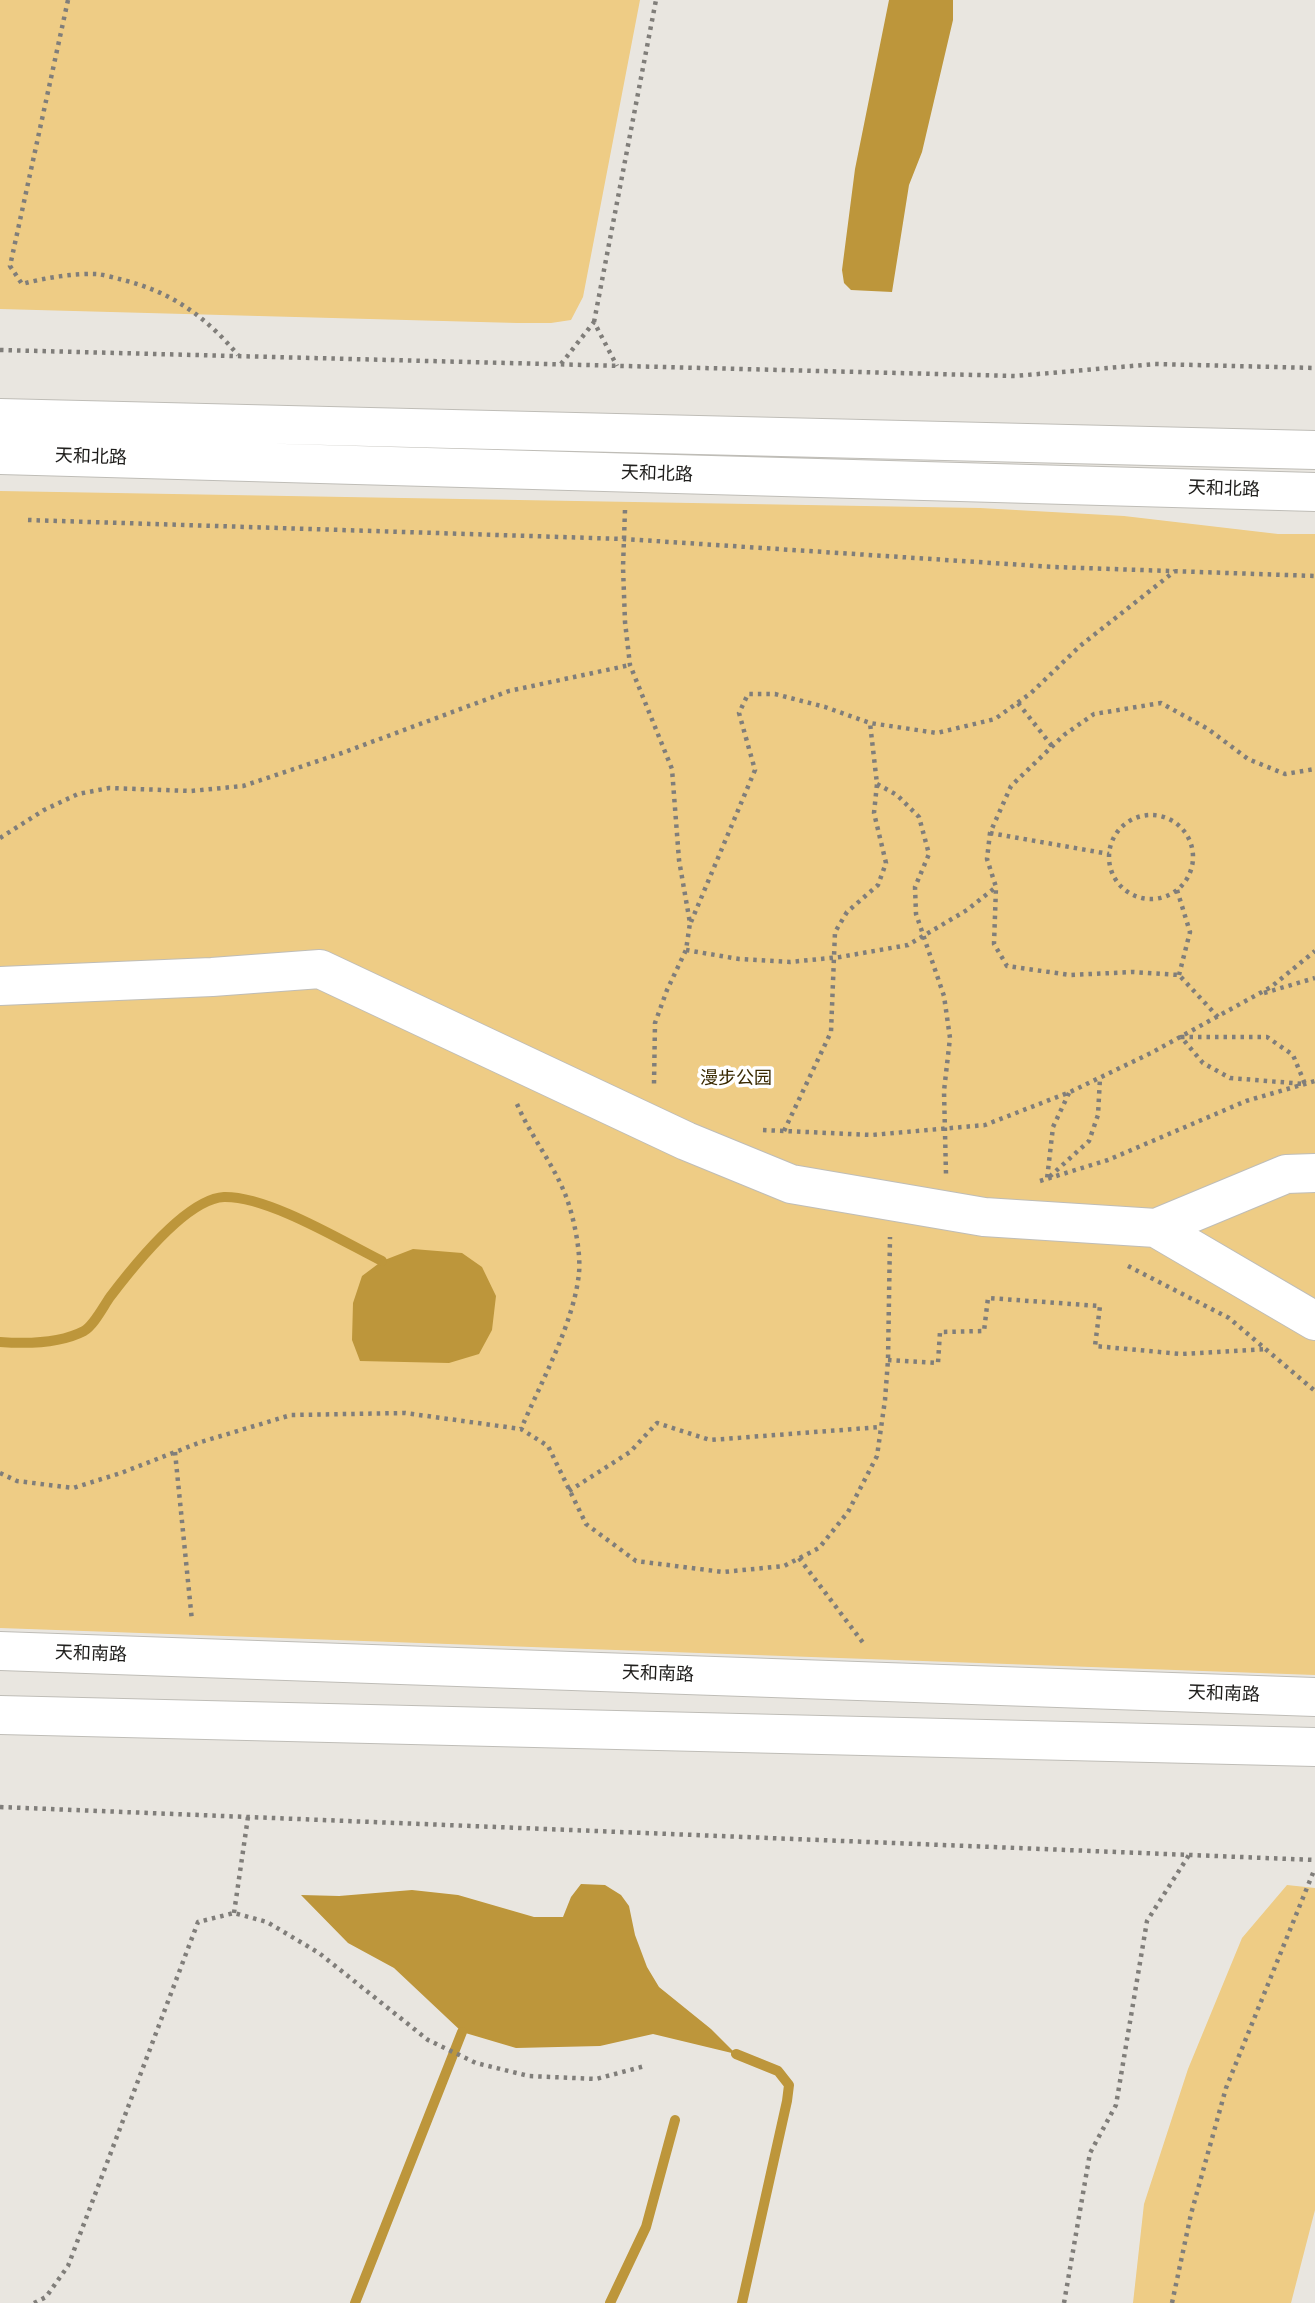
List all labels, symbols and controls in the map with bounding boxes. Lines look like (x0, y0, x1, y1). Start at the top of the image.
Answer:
street label: 天和北路 (55, 445, 127, 469)
street label: 天和北路 (621, 462, 693, 486)
street label: 天和北路 (1188, 477, 1260, 501)
park label: 漫步公园 (700, 1068, 772, 1090)
street label: 天和南路 (55, 1642, 127, 1666)
street label: 天和南路 (622, 1662, 694, 1686)
street label: 天和南路 (1188, 1682, 1260, 1706)

